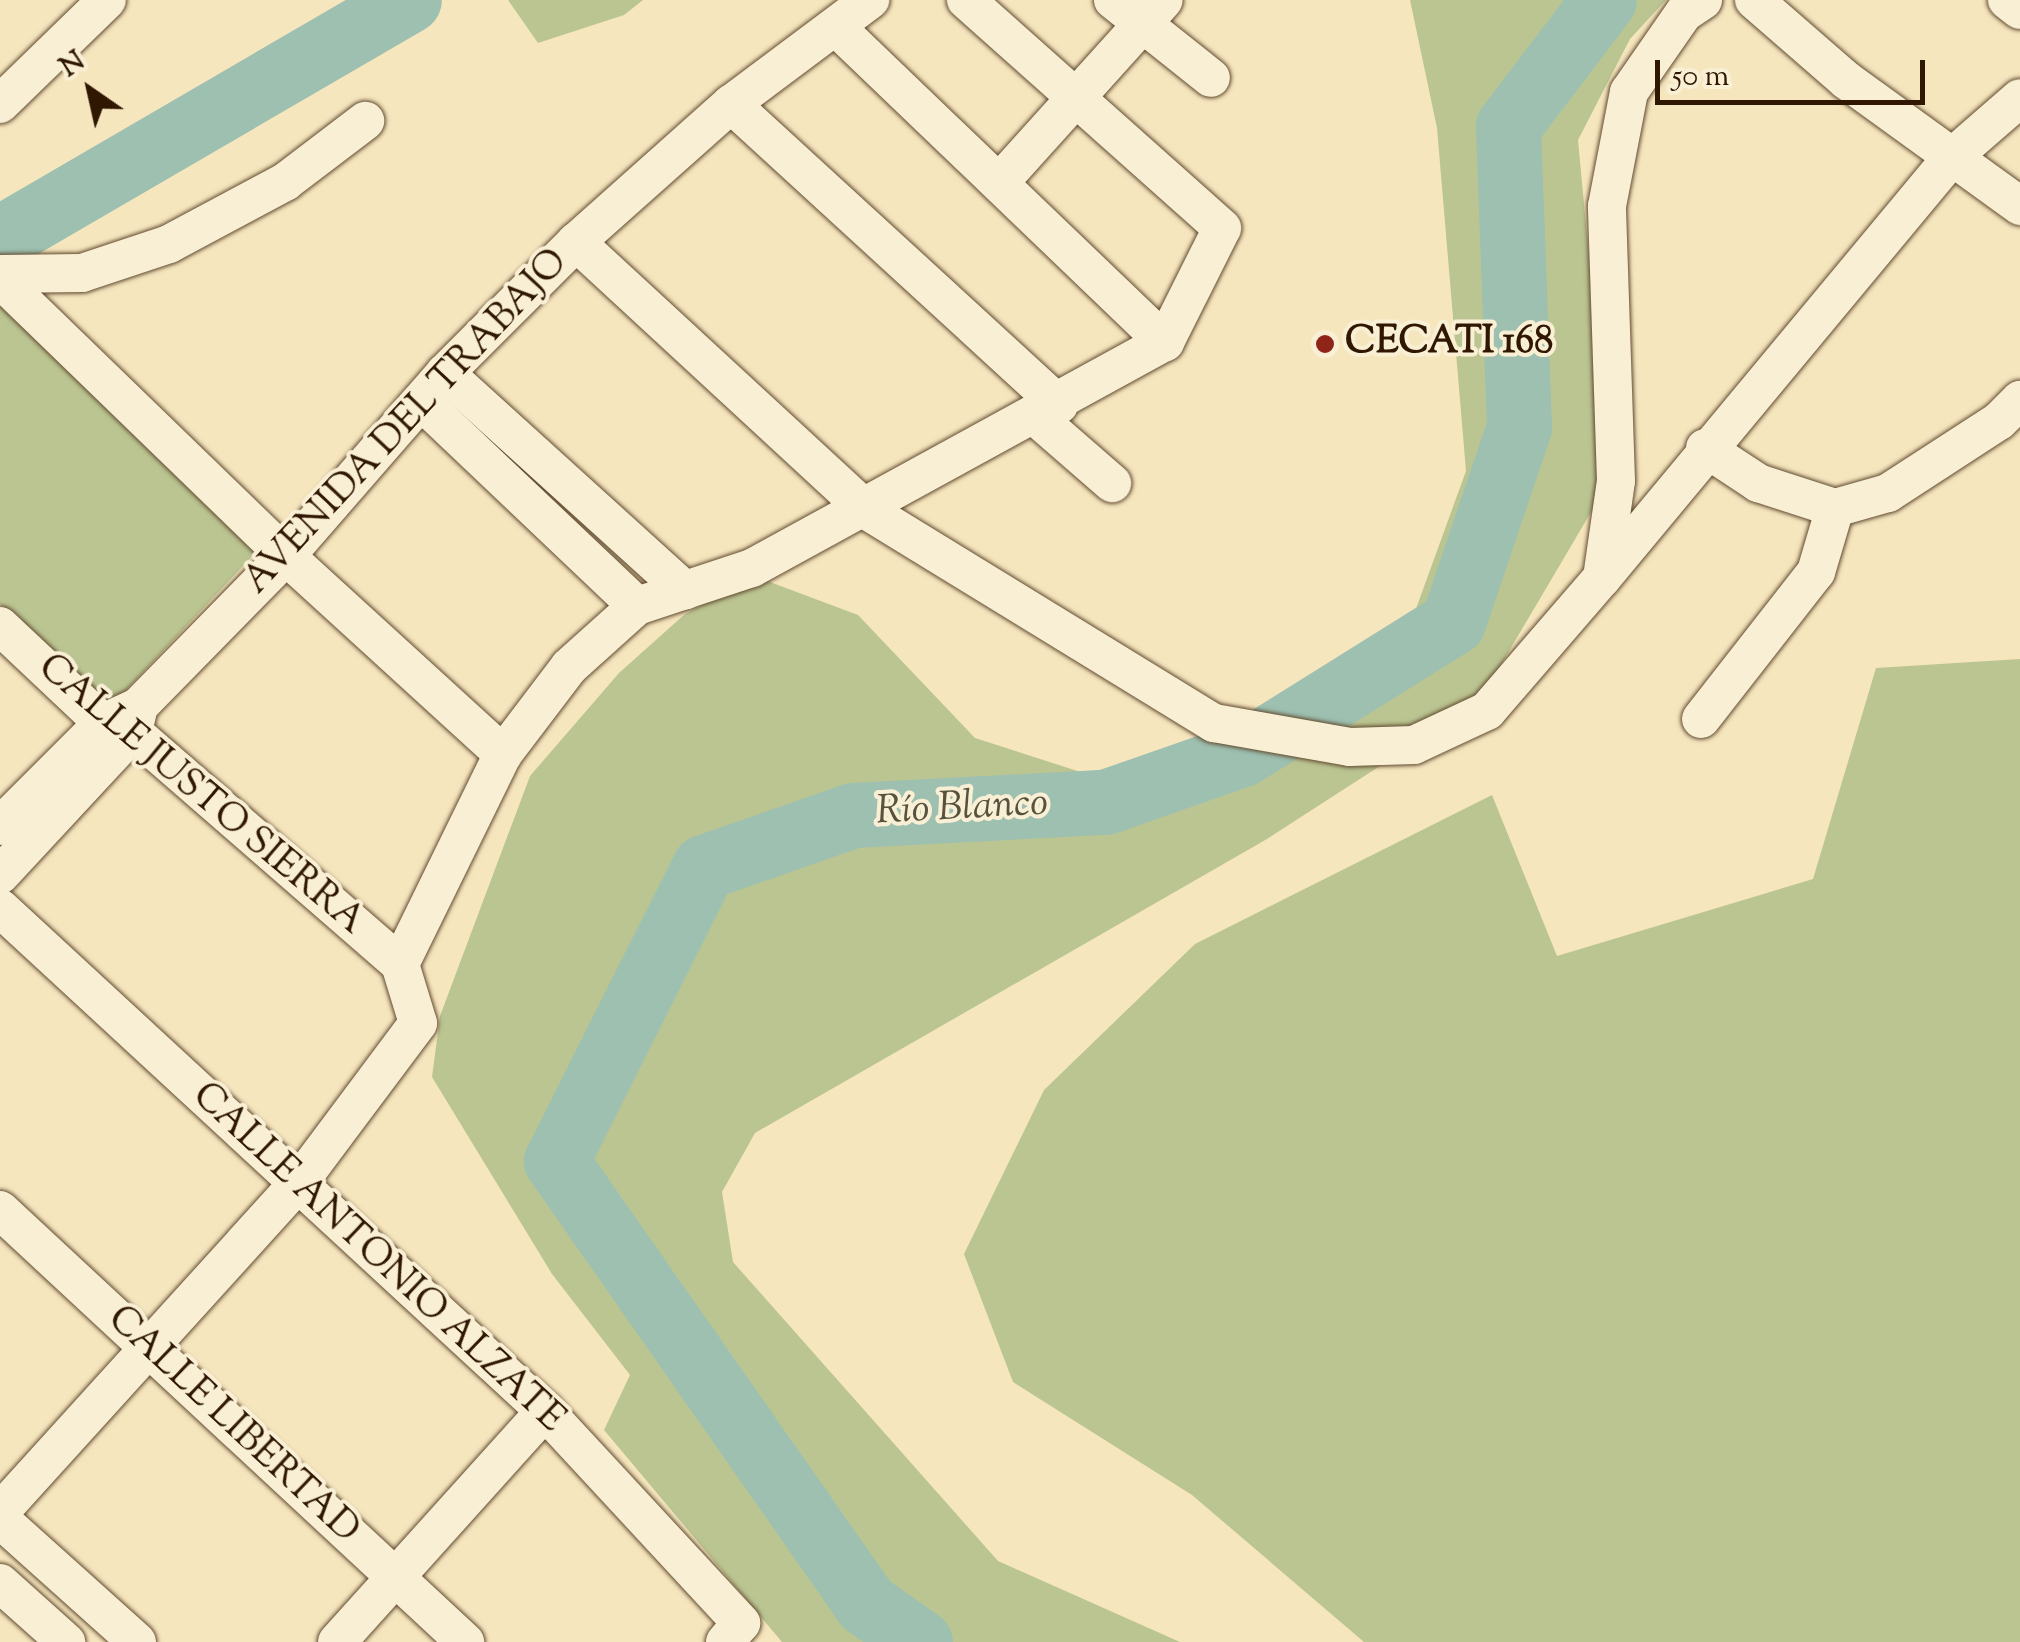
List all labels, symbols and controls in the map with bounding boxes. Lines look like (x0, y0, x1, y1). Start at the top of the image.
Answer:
north arrow (40, 40, 140, 140)
scale bar (1660, 40, 1930, 102)
text: N (53, 42, 94, 88)
text: 50 m (1672, 56, 1729, 99)
street label: AVENIDA DEL TRABAJO (235, 241, 579, 605)
place label: CECATI 168 (1345, 321, 1553, 367)
marker: CECATI 168 (1314, 333, 1336, 355)
street label: CALLE JUSTO SIERRA (28, 646, 372, 946)
water label: Río Blanco (875, 781, 1049, 837)
street label: CALLE ANTONIO ALZATE (182, 1075, 572, 1443)
street label: CALLE LIBERTAD (97, 1298, 367, 1554)

